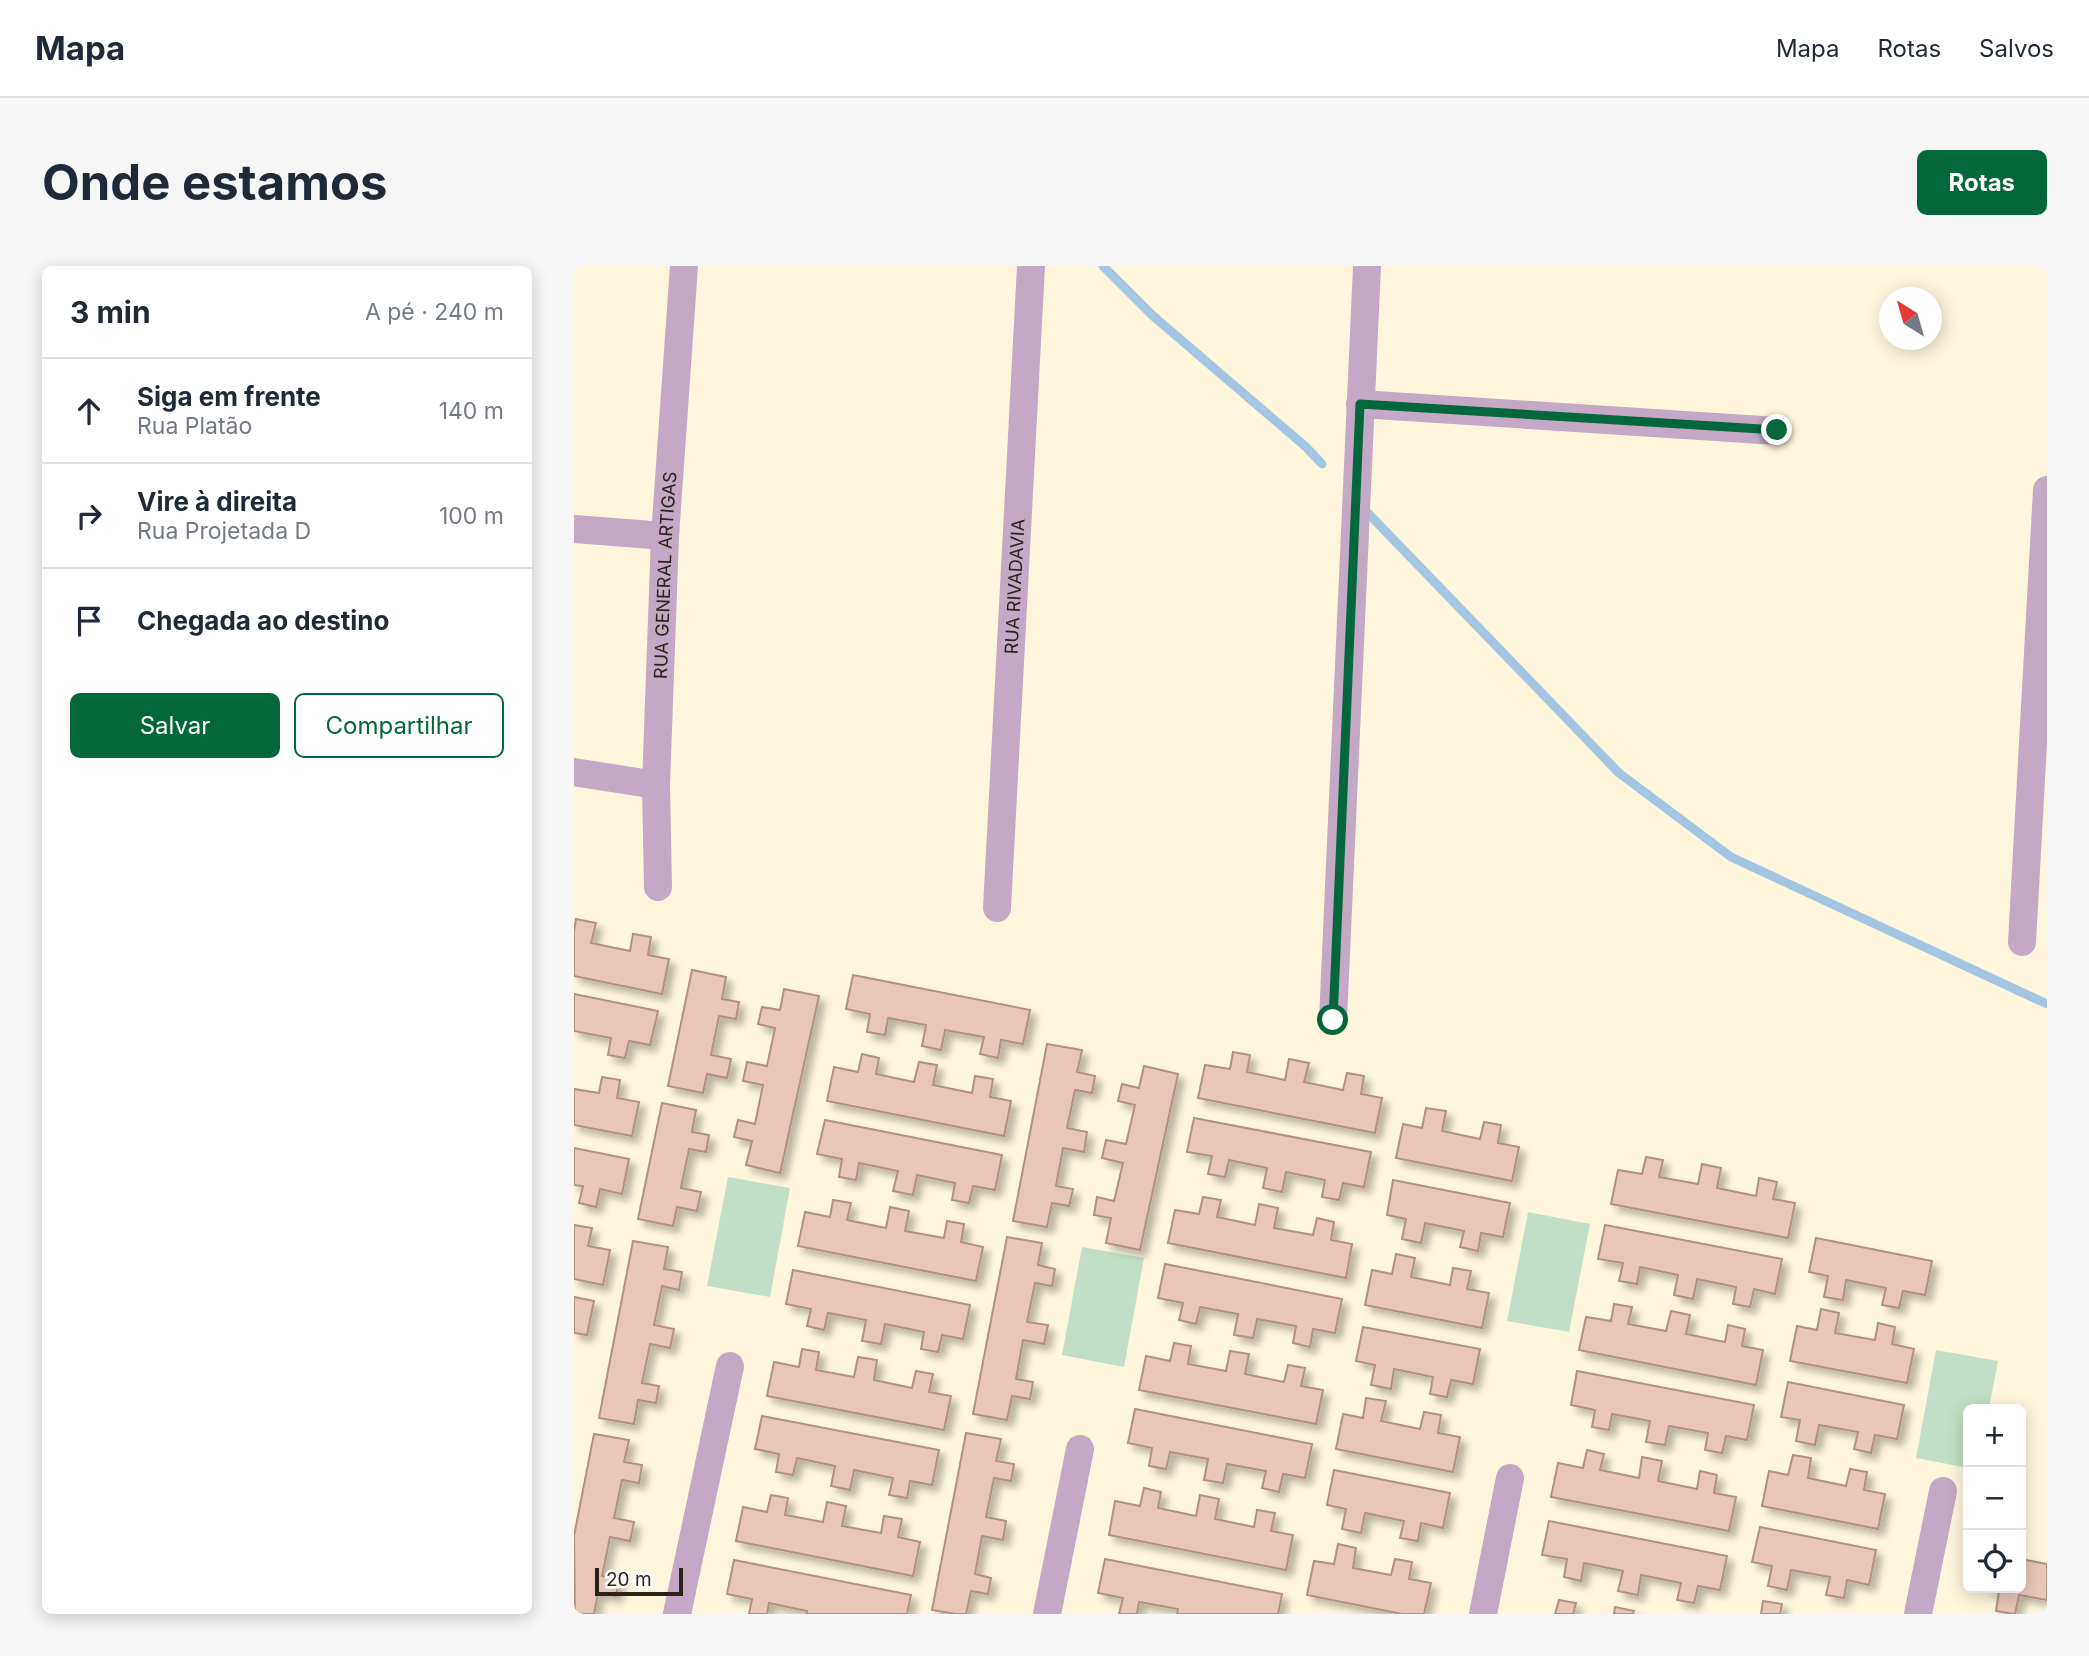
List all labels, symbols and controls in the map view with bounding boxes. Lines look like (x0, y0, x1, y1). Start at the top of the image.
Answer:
text: Mapa (35, 28, 125, 68)
text: Mapa (1776, 34, 1840, 63)
text: Rotas (1878, 34, 1941, 63)
text: Salvos (1979, 34, 2054, 63)
button: Rotas (1917, 150, 2047, 215)
text: Onde estamos (42, 153, 387, 212)
north arrow (1879, 287, 1942, 350)
text: 3 min (70, 294, 151, 330)
text: A pé · 240 m (365, 298, 504, 326)
text: Siga em frente (137, 381, 321, 412)
icon: ahead (70, 392, 108, 430)
text: 140 m (439, 397, 504, 425)
text: Rua Platão (137, 412, 252, 440)
route end (1761, 414, 1792, 445)
street label: RUA GENERAL ARTIGAS (649, 471, 680, 679)
text: Vire à direita (137, 486, 297, 517)
icon: right (70, 497, 108, 535)
text: 100 m (439, 502, 504, 530)
text: Rua Projetada D (137, 517, 311, 545)
street label: RUA RIVADAVIA (1000, 518, 1028, 655)
icon: arrive (70, 602, 108, 640)
text: Chegada ao destino (137, 605, 389, 636)
button: Salvar (70, 693, 280, 758)
button: Compartilhar (294, 693, 504, 758)
route start (1317, 1004, 1348, 1035)
map controls (1963, 1404, 2026, 1593)
button: + (1963, 1404, 2026, 1467)
button: − (1963, 1467, 2026, 1530)
button: locate (1963, 1530, 2026, 1593)
scale bar (595, 1565, 682, 1597)
text: 20 m (606, 1568, 652, 1591)

